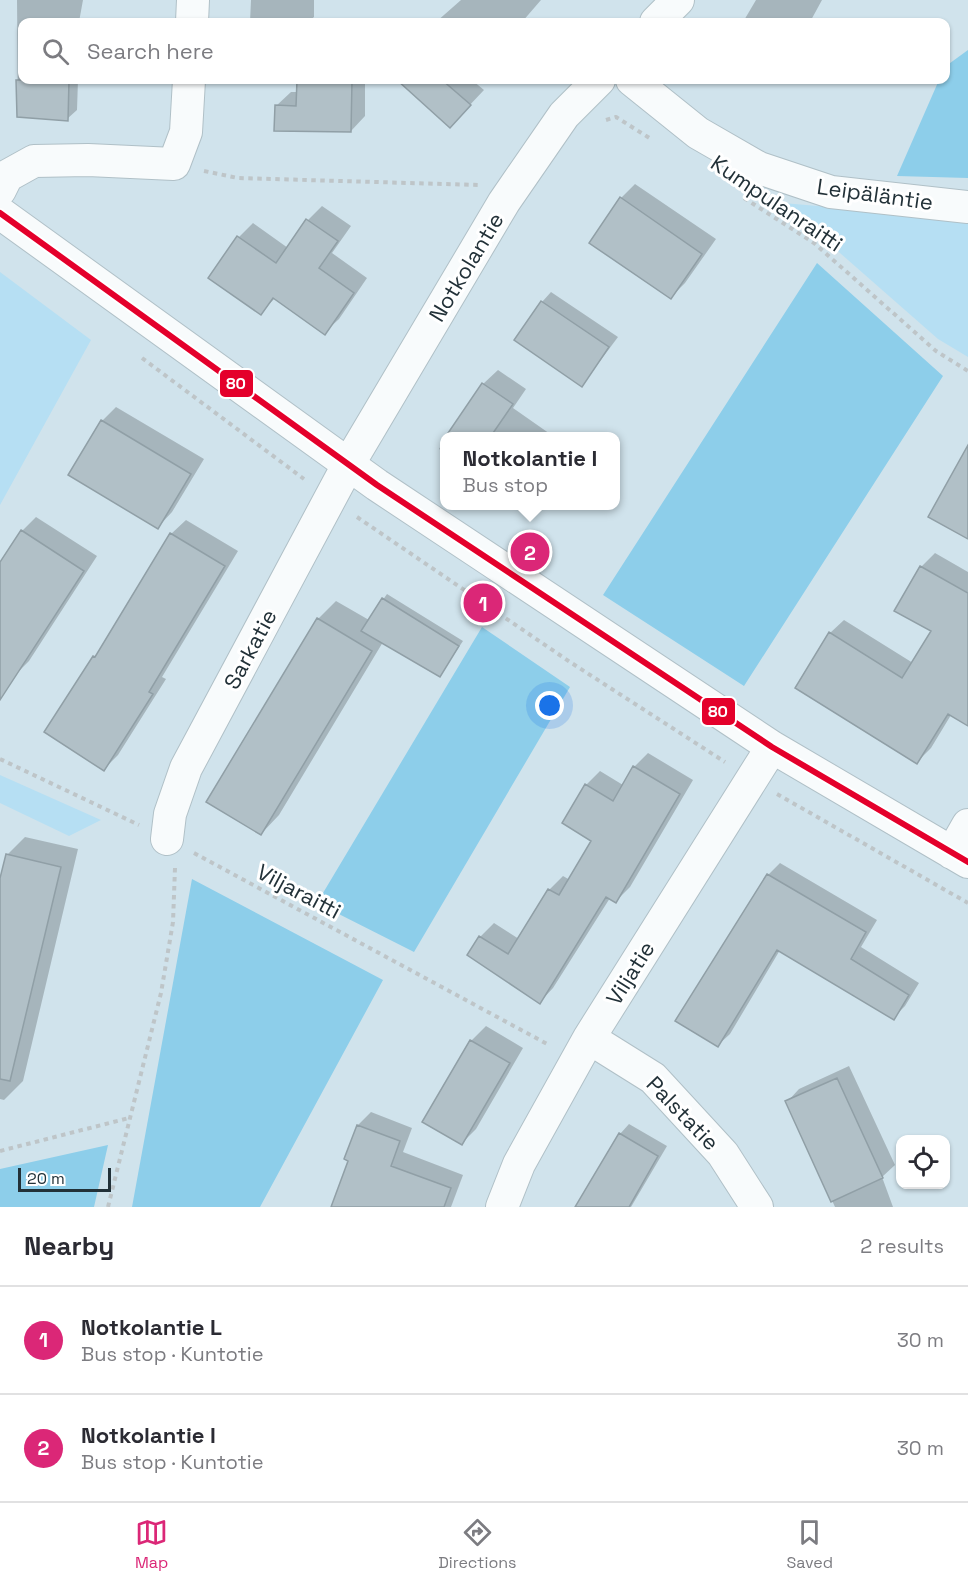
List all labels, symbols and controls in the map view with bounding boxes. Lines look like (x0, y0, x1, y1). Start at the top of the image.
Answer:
search box (18, 18, 950, 84)
icon: search (39, 35, 72, 68)
text: Search here (87, 37, 214, 65)
street label: Kumpulanraitti (706, 149, 848, 257)
street label: Leipäläntie (815, 172, 935, 216)
street label: Notkolantie (422, 207, 510, 327)
line badge: 80 (219, 369, 254, 398)
text: 80 (226, 373, 246, 394)
popup (440, 432, 620, 510)
text: Notkolantie I (463, 444, 597, 472)
text: Bus stop (463, 472, 548, 498)
pin: 2 (510, 530, 550, 574)
pin: 1 (464, 580, 502, 626)
street label: Sarkatie (217, 604, 283, 694)
your location (535, 691, 564, 720)
line badge: 80 (701, 697, 736, 726)
text: 80 (708, 701, 728, 722)
street label: Viljaraitti (252, 857, 346, 925)
street label: Viljatie (599, 936, 661, 1010)
street label: Palstatie (641, 1070, 725, 1156)
map controls (896, 1135, 950, 1189)
button: locate (896, 1135, 950, 1189)
scale bar (18, 1165, 111, 1192)
text: 20 m (27, 1168, 65, 1189)
text: Nearby (24, 1229, 114, 1263)
text: 2 results (860, 1233, 944, 1259)
text: Notkolantie L (81, 1313, 222, 1341)
text: 1 (39, 1327, 48, 1353)
text: 30 m (897, 1327, 944, 1353)
text: Bus stop · Kuntotie (81, 1341, 264, 1367)
text: Notkolantie I (81, 1421, 216, 1449)
text: 2 (38, 1435, 49, 1461)
text: 30 m (897, 1435, 944, 1461)
text: Bus stop · Kuntotie (81, 1449, 264, 1475)
tab: Map (135, 1516, 168, 1573)
tab: Directions (438, 1516, 517, 1573)
tab: Saved (786, 1516, 833, 1573)

